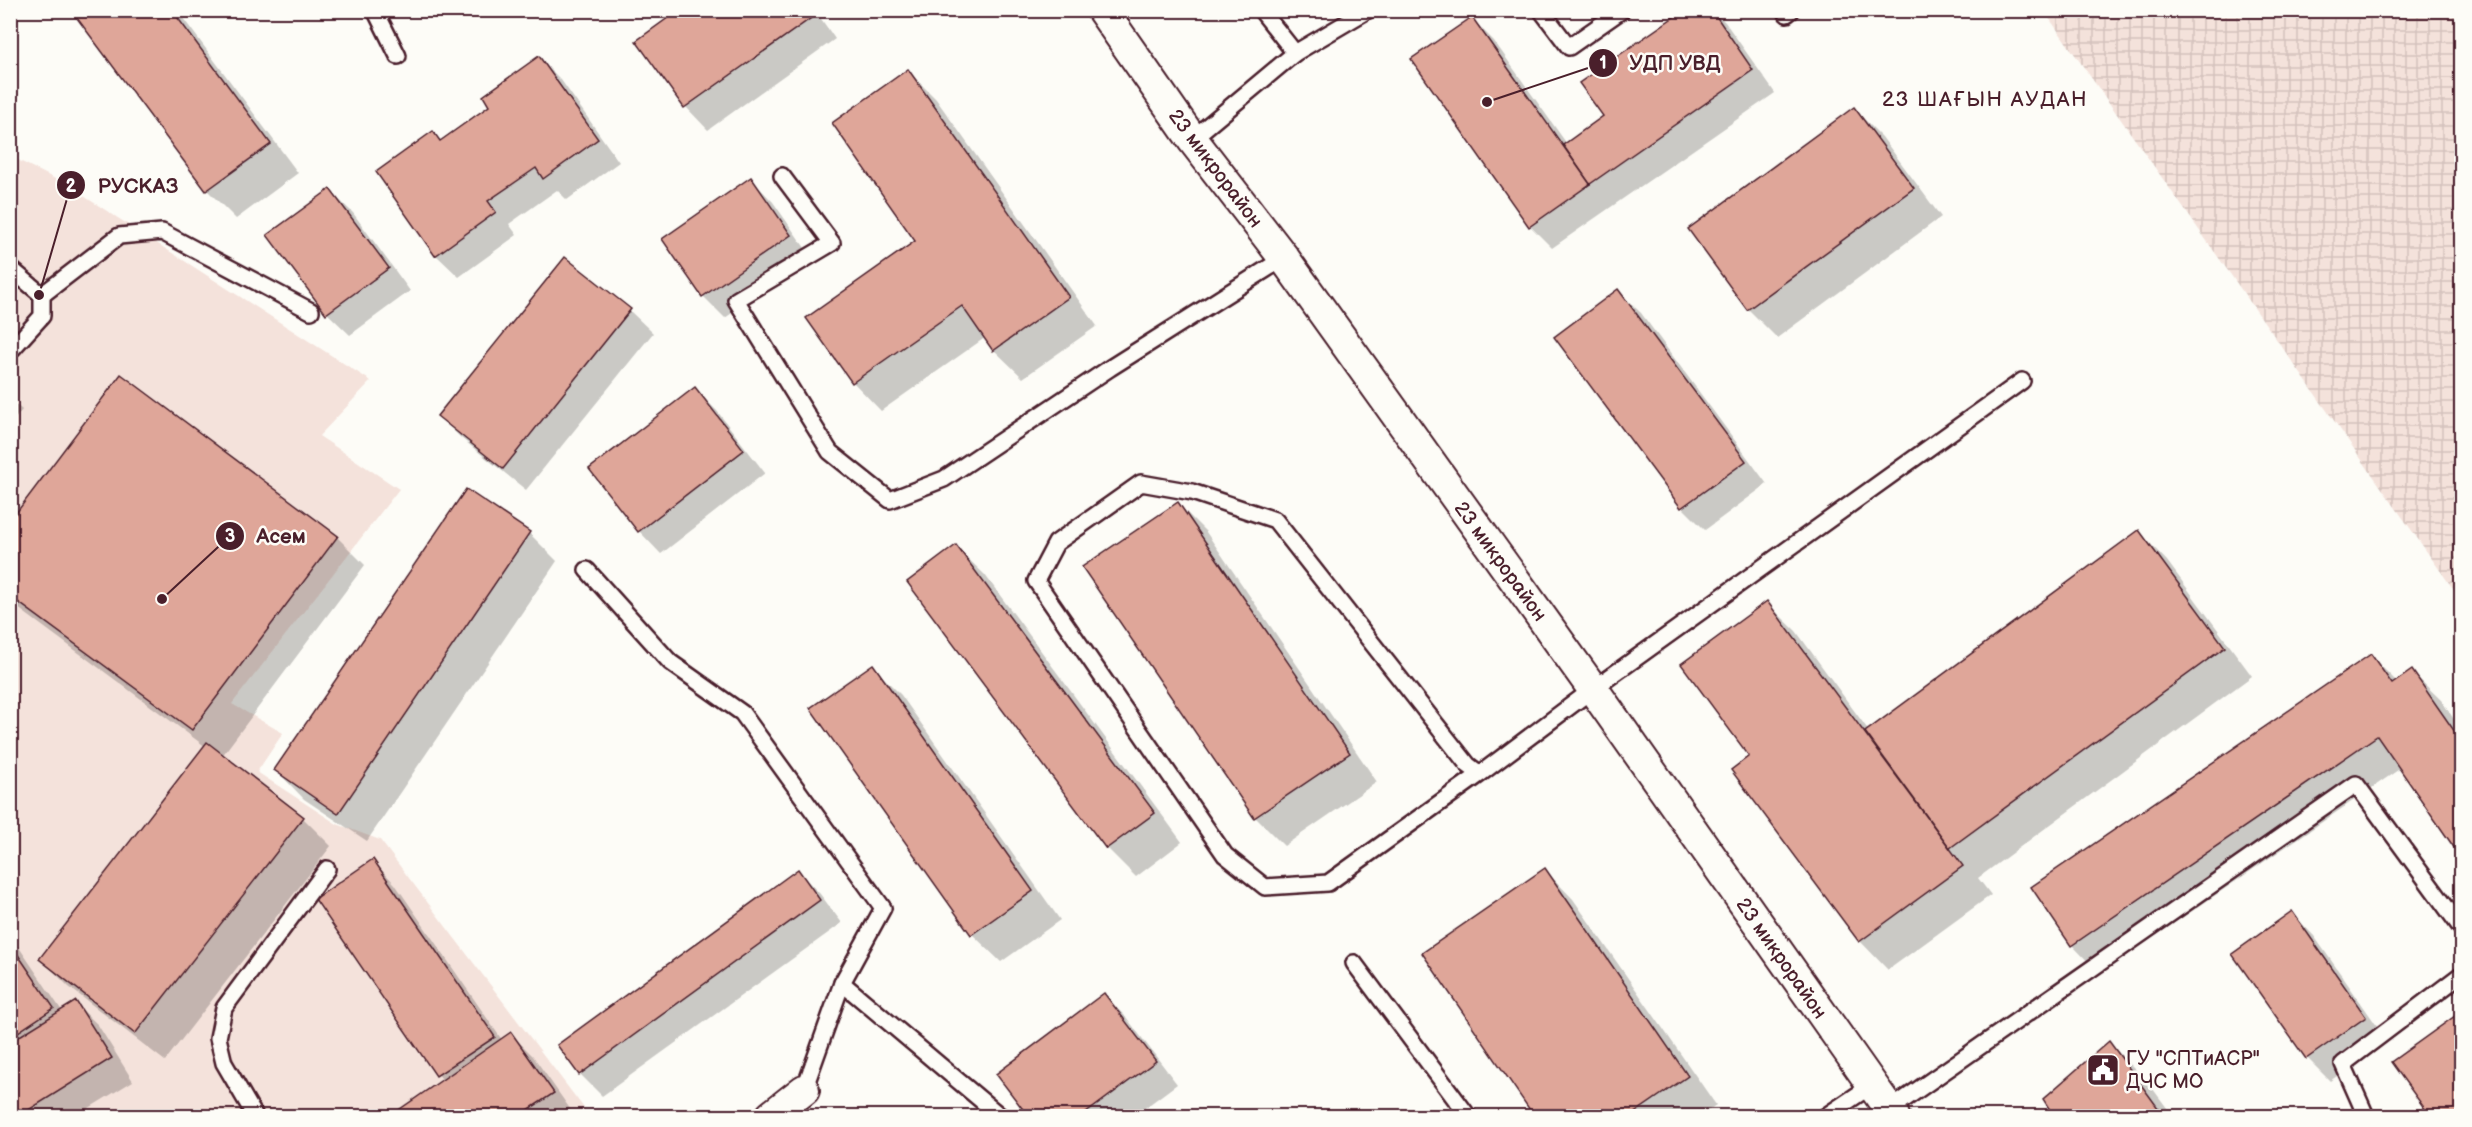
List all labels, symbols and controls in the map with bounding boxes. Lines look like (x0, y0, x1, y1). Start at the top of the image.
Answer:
callout: УДП УВД (1588, 43, 1733, 82)
text: УДП УВД (1630, 51, 1721, 76)
text: 1 (1599, 53, 1607, 74)
district label: 23 ШАҒЫН АУДАН (1882, 87, 2088, 112)
street label: 23 микрорайон (1163, 105, 1268, 233)
callout: РУСКАЗ (56, 166, 190, 205)
text: РУСКАЗ (98, 174, 179, 199)
text: 2 (66, 176, 77, 197)
street label: 23 микрорайон (1449, 497, 1552, 626)
callout: Асем (215, 516, 318, 555)
text: Асем (255, 524, 306, 549)
text: 3 (225, 526, 235, 547)
street label: 23 микрорайон (1731, 893, 1832, 1024)
place label: ГУ "СПТиАСР" ДЧС МО (2126, 1047, 2260, 1094)
public building icon: ГУ "СПТиАСР" ДЧС МО (2085, 1052, 2121, 1088)

